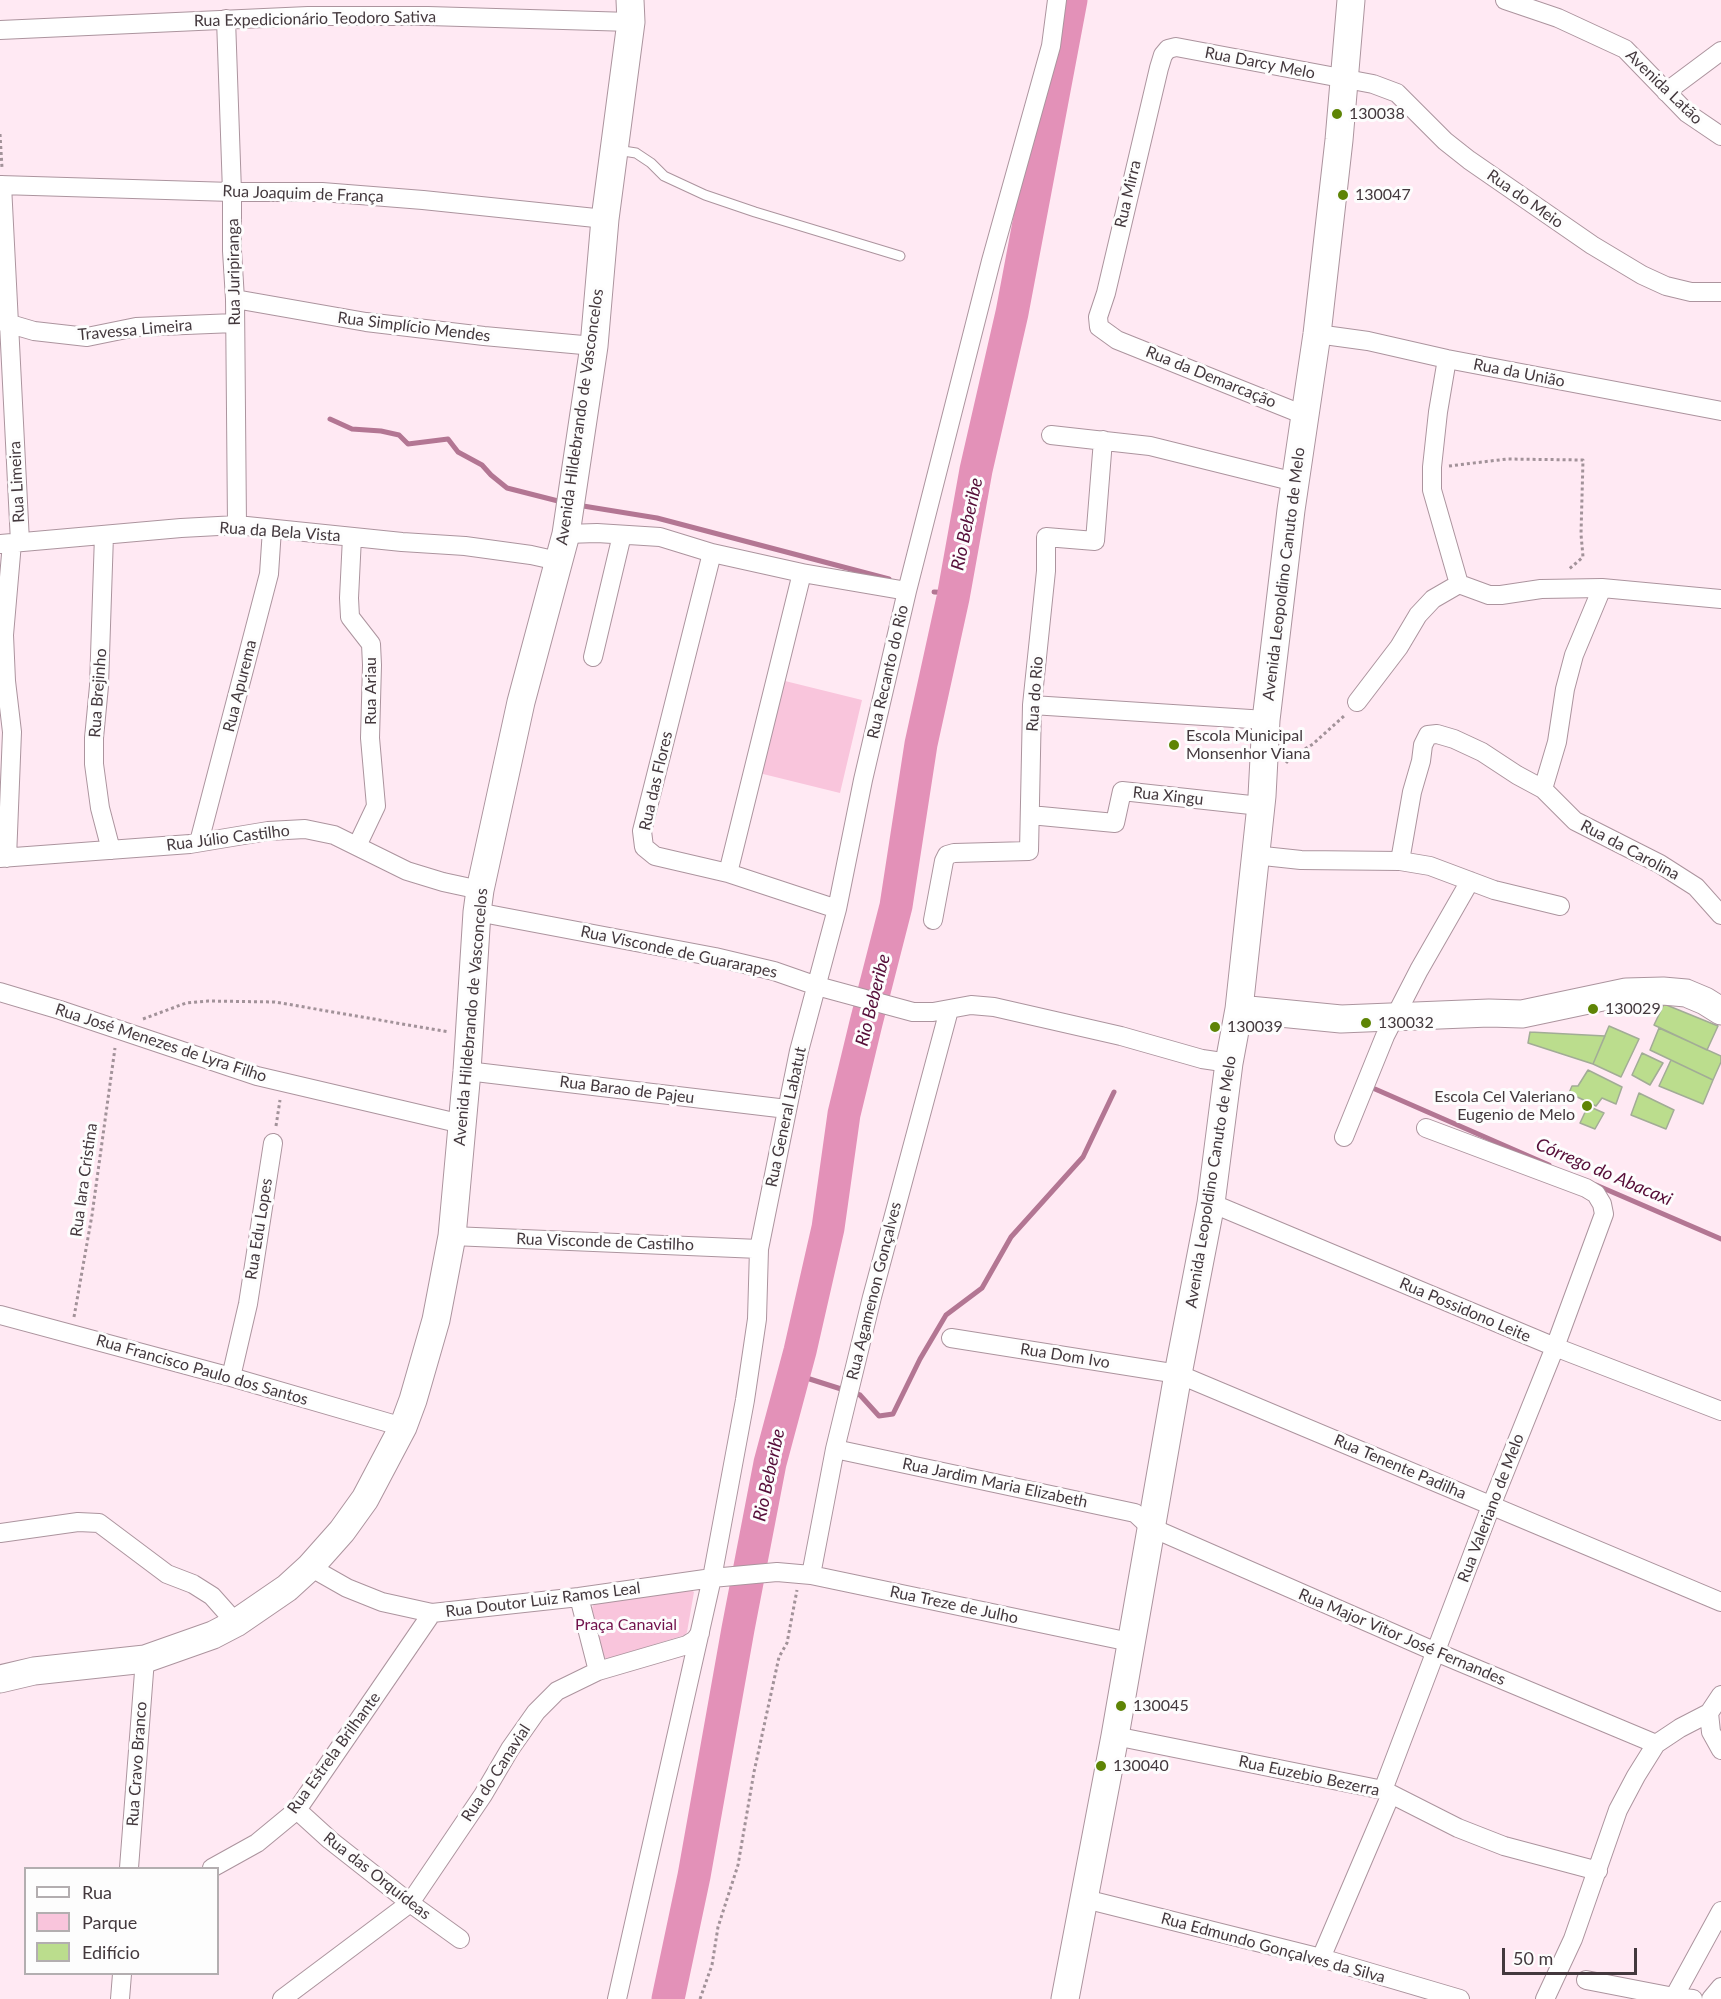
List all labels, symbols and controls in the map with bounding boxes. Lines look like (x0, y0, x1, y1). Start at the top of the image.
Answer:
street label: Rua Expedicionário Teodoro Sativa (194, 7, 436, 31)
street label: Rua Darcy Melo (1203, 43, 1317, 83)
street label: Avenida Latão (1622, 46, 1706, 128)
place label: 130038 (1349, 104, 1405, 124)
marker: 130038 (1330, 107, 1344, 121)
street label: Rua Mirra (1111, 158, 1145, 230)
street label: Rua do Meio (1483, 166, 1567, 232)
street label: Rua Joaquim de França (222, 182, 384, 206)
place label: 130047 (1355, 185, 1411, 205)
marker: 130047 (1336, 188, 1350, 202)
street label: Rua Juripiranga (223, 218, 245, 326)
street label: Avenida Hildebrando de Vasconcelos (553, 288, 607, 546)
street label: Rua Simplício Mendes (336, 308, 492, 346)
street label: Travessa Limeira (77, 315, 193, 345)
street label: Rua da Demarcação (1143, 342, 1279, 412)
street label: Rua da União (1472, 355, 1566, 391)
street label: Rua Limeira (5, 441, 29, 523)
street label: Avenida Leopoldino Canuto de Melo (1259, 446, 1309, 702)
water label: Rio Beberibe (947, 476, 987, 572)
street label: Rua da Bela Vista (219, 518, 341, 546)
street label: Rua Recanto do Rio (863, 603, 913, 741)
street label: Rua Apurema (219, 638, 261, 734)
street label: Rua Brejinho (85, 648, 111, 738)
street label: Rua do Rio (1023, 656, 1047, 732)
street label: Rua Ariau (361, 657, 381, 725)
place label: Escola Municipal Monsenhor Viana (1186, 726, 1310, 764)
street label: Rua das Flores (635, 730, 677, 832)
marker: Escola Municipal Monsenhor Viana (1167, 738, 1181, 752)
street label: Rua Xingu (1132, 783, 1204, 809)
street label: Rua da Carolina (1577, 816, 1683, 884)
street label: Rua Júlio Castilho (165, 821, 291, 855)
street label: Avenida Hildebrando de Vasconcelos (450, 887, 492, 1147)
street label: Rua Visconde de Guararapes (579, 922, 779, 982)
water label: Rio Beberibe (851, 952, 895, 1048)
place label: 130029 (1605, 999, 1661, 1019)
street label: Rua José Menezes de Lyra Filho (53, 1000, 269, 1086)
marker: 130029 (1586, 1002, 1600, 1016)
place label: 130032 (1378, 1013, 1434, 1033)
marker: 130032 (1359, 1016, 1373, 1030)
place label: 130039 (1227, 1017, 1283, 1037)
marker: 130039 (1208, 1020, 1222, 1034)
street label: Rua General Labatut (762, 1045, 810, 1189)
street label: Avenida Leopoldino Canuto de Melo (1182, 1055, 1240, 1309)
street label: Rua Barao de Pajeu (559, 1072, 695, 1108)
place label: Escola Cel Valeriano Eugenio de Melo (1434, 1087, 1575, 1125)
marker: Escola Cel Valeriano Eugenio de Melo (1580, 1099, 1594, 1113)
street label: Rua Iara Cristina (67, 1122, 101, 1238)
water label: Córrego do Abacaxi (1533, 1134, 1675, 1210)
street label: Rua Edu Lopes (241, 1177, 277, 1281)
street label: Rua Agamenon Gonçalves (843, 1200, 905, 1382)
street label: Rua Visconde de Castilho (516, 1229, 694, 1255)
street label: Rua Possidono Leite (1396, 1274, 1534, 1346)
street label: Rua Francisco Paulo dos Santos (94, 1330, 310, 1410)
street label: Rua Dom Ivo (1019, 1339, 1111, 1373)
water label: Rio Beberibe (749, 1427, 789, 1523)
street label: Rua Tenente Padilha (1331, 1430, 1469, 1504)
street label: Rua Valeriano de Melo (1454, 1431, 1528, 1585)
street label: Rua Jardim Maria Elizabeth (901, 1454, 1089, 1512)
street label: Rua Doutor Luiz Ramos Leal (444, 1579, 642, 1621)
street label: Rua Treze de Julho (888, 1582, 1020, 1628)
street label: Rua Major Vitor José Fernandes (1296, 1585, 1508, 1689)
park label: Praça Canavial (575, 1615, 677, 1635)
street label: Rua Estrela Brilhante (283, 1688, 385, 1818)
place label: 130045 (1133, 1696, 1189, 1716)
marker: 130045 (1114, 1699, 1128, 1713)
street label: Rua Cravo Branco (123, 1701, 151, 1827)
street label: Rua do Canavial (457, 1721, 535, 1825)
street label: Rua Euzebio Bezerra (1237, 1752, 1381, 1800)
place label: 130040 (1113, 1756, 1169, 1776)
marker: 130040 (1094, 1759, 1108, 1773)
street label: Rua das Orquídeas (320, 1828, 434, 1924)
legend (24, 1867, 219, 1975)
text: Rua (82, 1881, 112, 1903)
street label: Rua Edmundo Gonçalves da Silva (1159, 1909, 1387, 1987)
text: Parque (82, 1911, 137, 1933)
scale bar (1505, 1936, 1640, 1974)
text: Edifício (82, 1941, 140, 1963)
text: 50 m (1513, 1947, 1553, 1969)

